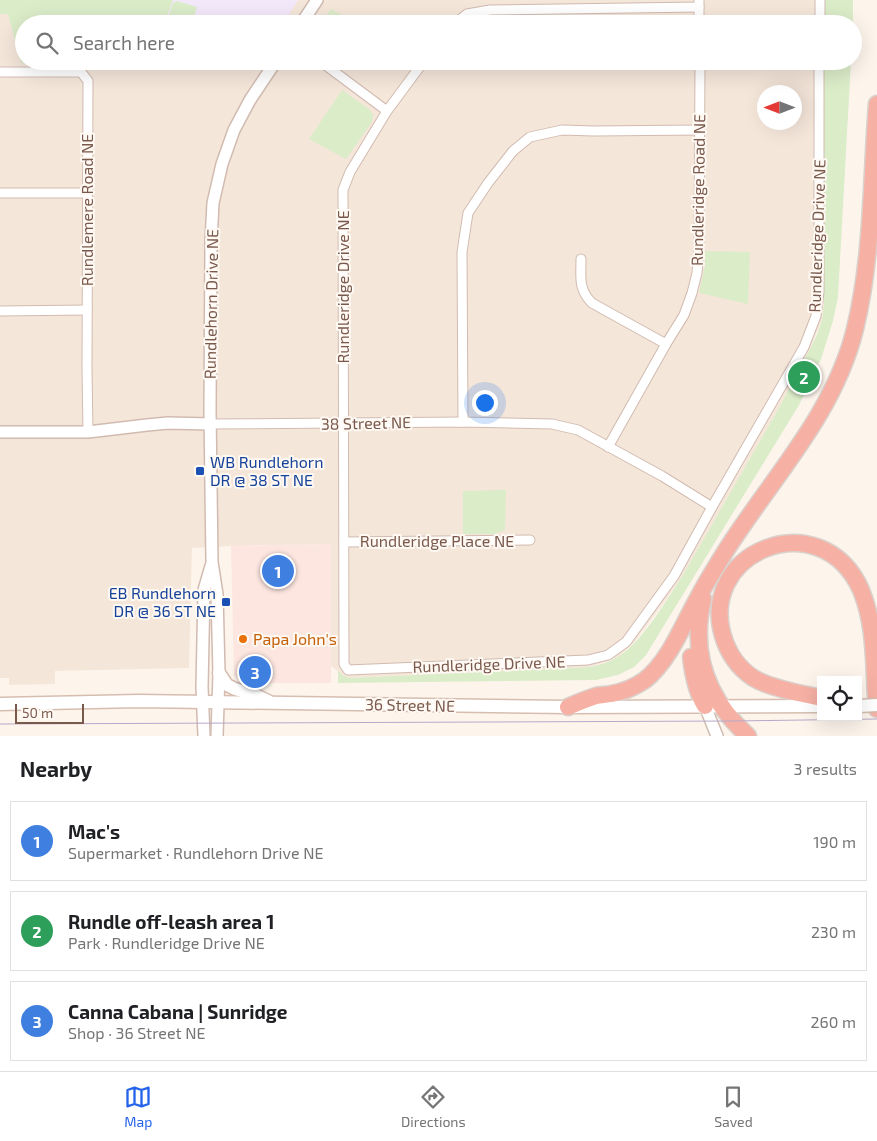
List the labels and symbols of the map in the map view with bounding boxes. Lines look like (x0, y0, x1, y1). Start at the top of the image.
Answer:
north arrow (757, 85, 802, 130)
street label: Rundleridge Road NE (687, 114, 708, 266)
street label: Rundlemere Road NE (77, 134, 96, 286)
street label: Rundleridge Drive NE (804, 159, 829, 313)
street label: Rundleridge Drive NE (333, 210, 352, 364)
street label: Rundlehorn Drive NE (200, 229, 221, 379)
pin: 2 (788, 358, 820, 396)
your location (472, 390, 498, 416)
street label: 38 Street NE (321, 412, 411, 433)
place label: WB Rundlehorn DR @ 38 ST NE (210, 452, 324, 489)
marker: WB Rundlehorn DR @ 38 ST NE (194, 465, 206, 477)
street label: Rundleridge Place NE (360, 531, 514, 550)
pin: 1 (262, 552, 294, 590)
place label: EB Rundlehorn DR @ 36 ST NE (109, 583, 216, 620)
marker: EB Rundlehorn DR @ 36 ST NE (220, 596, 232, 608)
place label: Papa John's (253, 629, 337, 648)
marker: Papa John's (237, 633, 249, 645)
street label: Rundleridge Drive NE (412, 651, 566, 676)
pin: 3 (239, 653, 271, 691)
street label: 36 Street NE (365, 694, 455, 715)
scale bar (15, 701, 84, 724)

